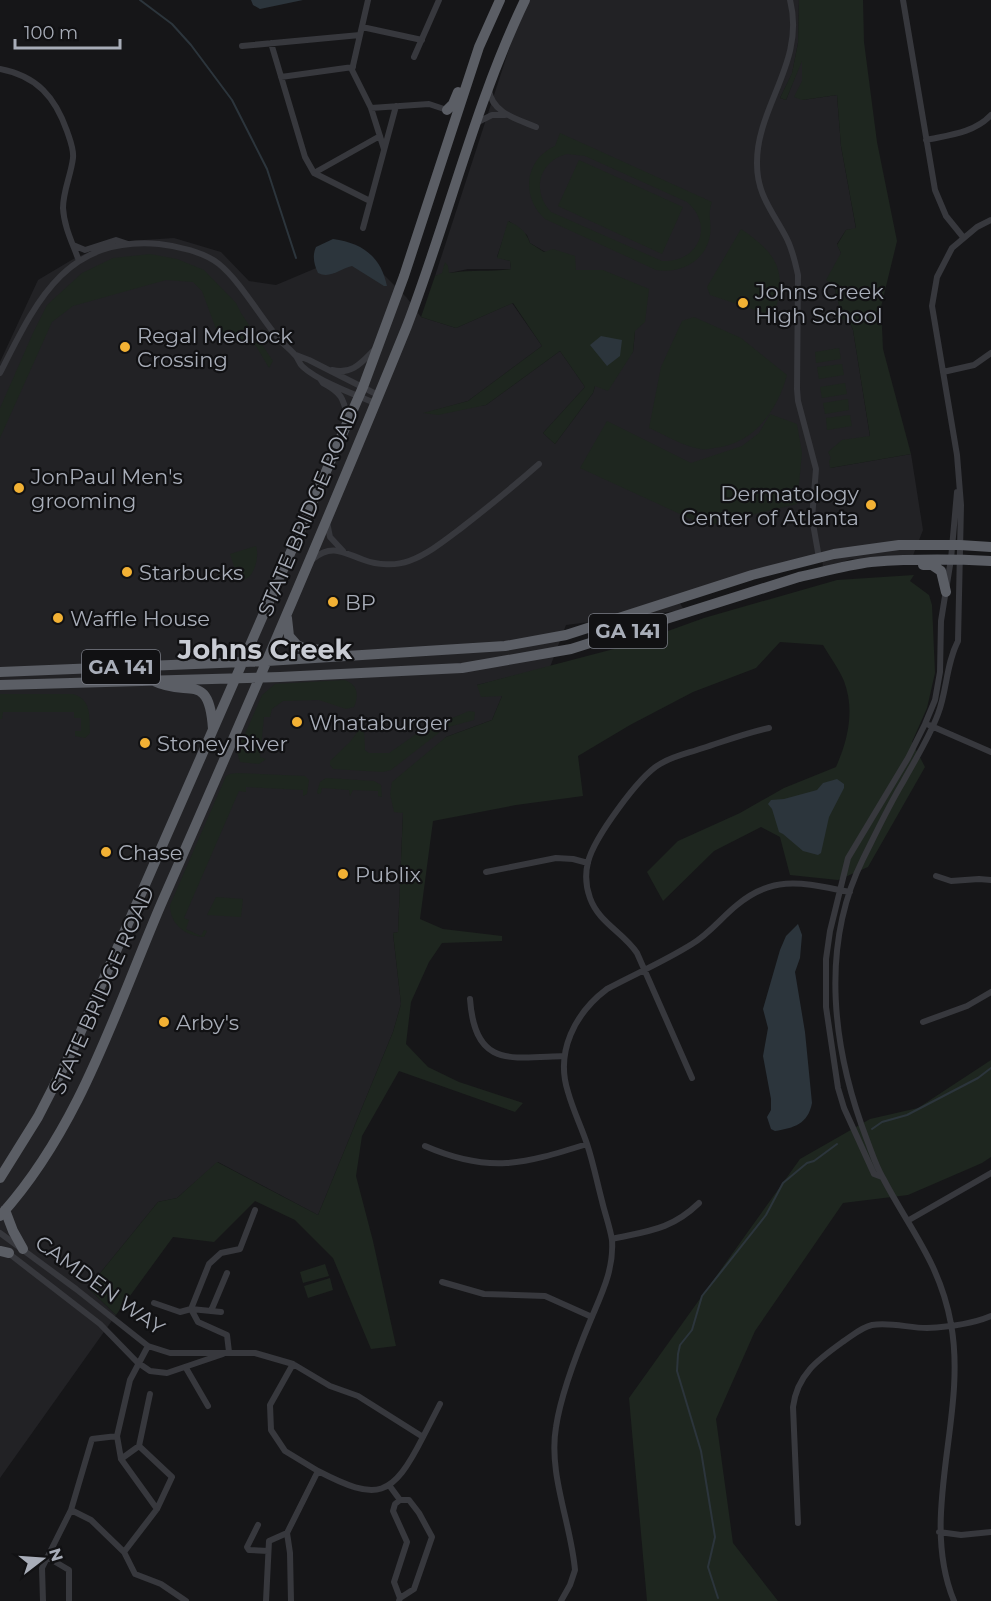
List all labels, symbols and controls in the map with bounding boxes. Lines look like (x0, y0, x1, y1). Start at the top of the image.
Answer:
scale bar (15, 12, 120, 50)
text: 100 m (24, 22, 78, 44)
place label: Johns Creek High School (754, 279, 884, 328)
marker: Johns Creek High School (736, 296, 750, 310)
place label: Regal Medlock Crossing (137, 323, 293, 372)
marker: Regal Medlock Crossing (118, 340, 132, 354)
street label: STATE BRIDGE ROAD (252, 402, 364, 620)
place label: JonPaul Men's grooming (30, 464, 183, 513)
marker: JonPaul Men's grooming (12, 481, 26, 495)
place label: Dermatology Center of Atlanta (681, 481, 860, 530)
marker: Dermatology Center of Atlanta (864, 498, 878, 512)
place label: Starbucks (139, 560, 243, 585)
marker: Starbucks (120, 565, 134, 579)
place label: BP (345, 590, 376, 615)
marker: BP (326, 595, 340, 609)
place label: Waffle House (70, 606, 210, 631)
marker: Waffle House (51, 611, 65, 625)
road number: GA 141 (589, 614, 667, 648)
district label: Johns Creek (177, 633, 352, 666)
road number: GA 141 (82, 650, 160, 684)
place label: Whataburger (309, 710, 451, 735)
marker: Whataburger (290, 715, 304, 729)
place label: Stoney River (157, 731, 288, 756)
marker: Stoney River (138, 736, 152, 750)
place label: Chase (118, 840, 182, 865)
marker: Chase (99, 845, 113, 859)
place label: Publix (355, 862, 421, 887)
marker: Publix (336, 867, 350, 881)
street label: STATE BRIDGE ROAD (45, 882, 159, 1098)
place label: Arby's (176, 1010, 239, 1035)
marker: Arby's (157, 1015, 171, 1029)
street label: CAMDEN WAY (31, 1230, 170, 1341)
north arrow (12, 1529, 72, 1589)
text: N (45, 1546, 67, 1564)

